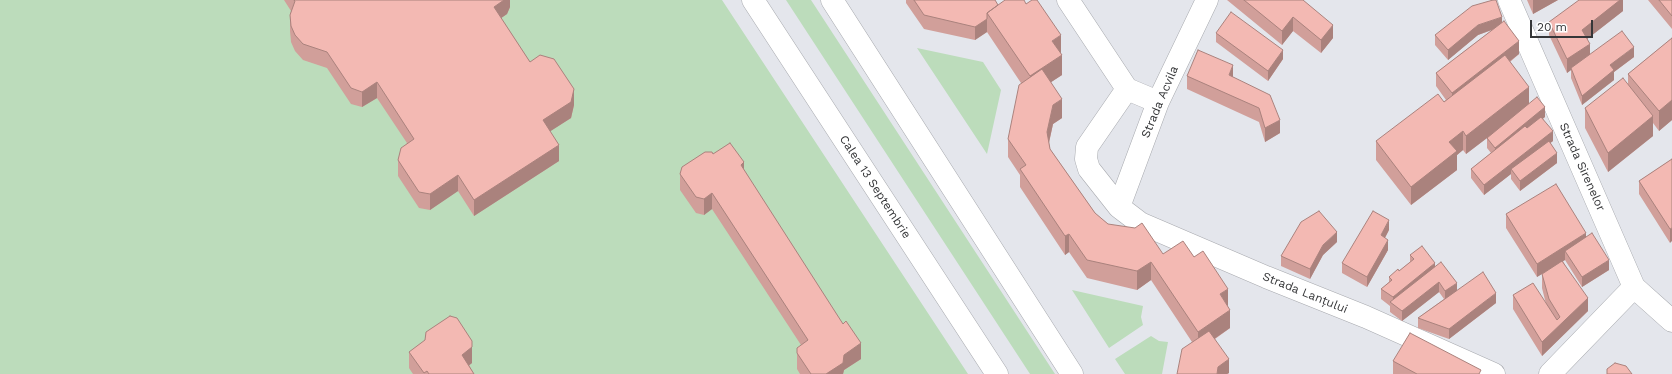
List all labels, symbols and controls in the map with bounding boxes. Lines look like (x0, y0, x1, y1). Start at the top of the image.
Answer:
scale bar (1532, 12, 1595, 38)
text: 20 m (1537, 20, 1567, 34)
street label: Strada Acvila (1138, 64, 1182, 140)
street label: Strada Sirenelor (1556, 121, 1608, 213)
street label: Calea 13 Septembrie (836, 133, 914, 241)
street label: Strada Lanțului (1260, 269, 1350, 317)

